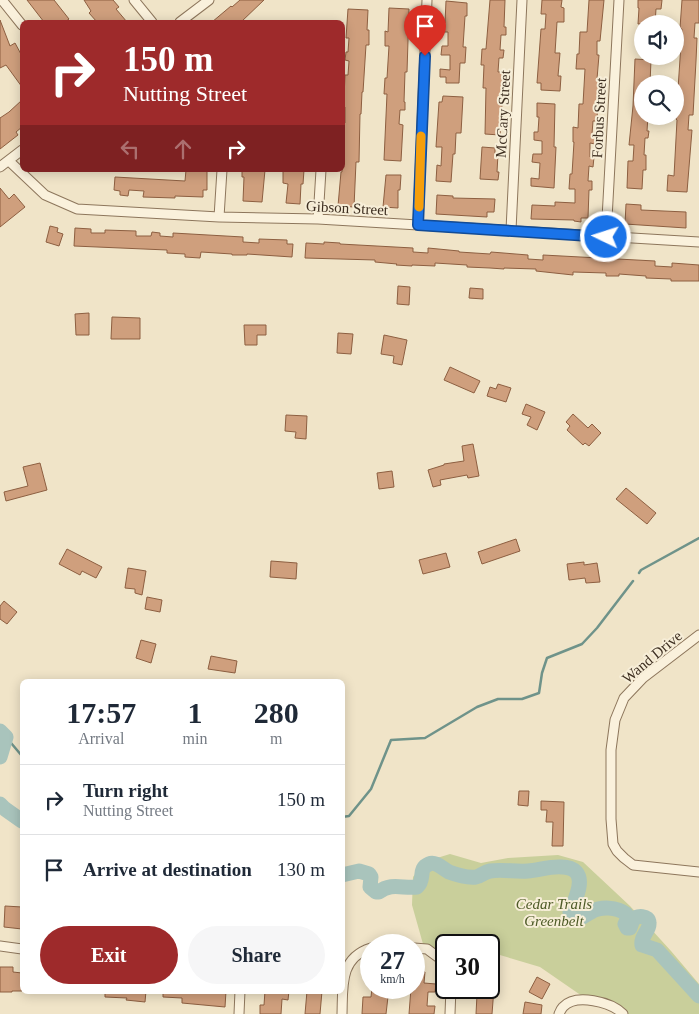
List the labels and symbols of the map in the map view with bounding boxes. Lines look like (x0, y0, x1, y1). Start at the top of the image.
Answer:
pin (404, 5, 446, 56)
street label: McCary Street (493, 69, 513, 158)
street label: Forbus Street (589, 77, 609, 159)
street label: Gibson Street (306, 198, 389, 218)
position arrow (579, 210, 631, 262)
street label: Wand Drive (619, 627, 685, 686)
park label: Cedar Trails Greenbelt (516, 896, 592, 929)
speed limit sign: 30 (435, 934, 500, 999)

